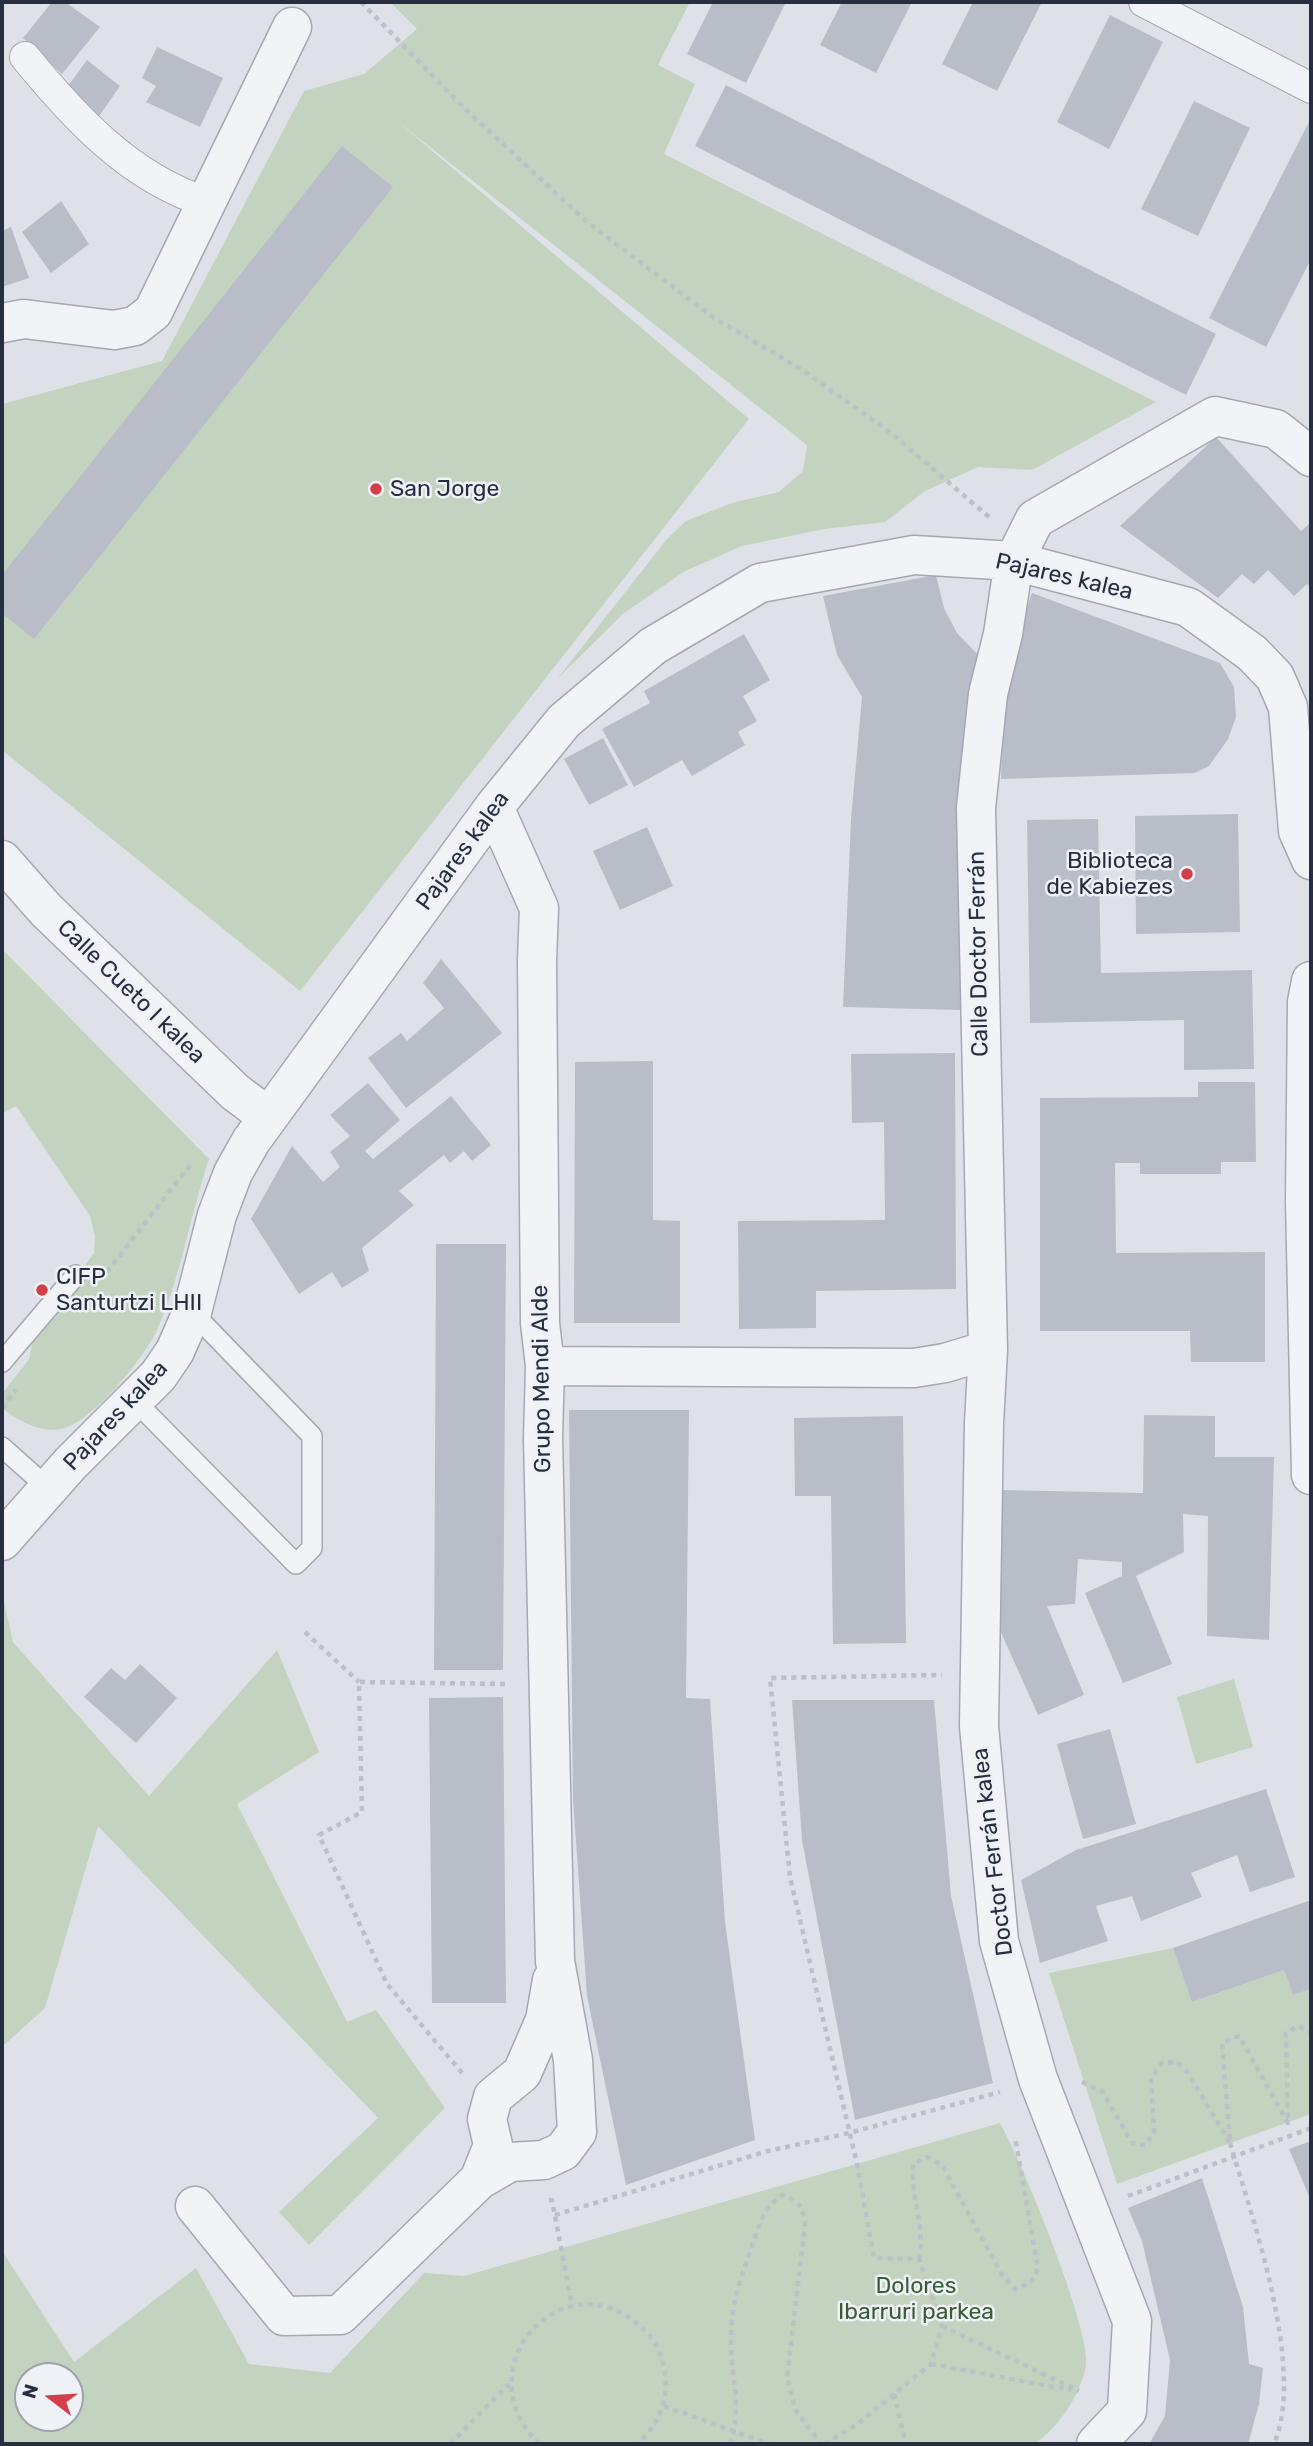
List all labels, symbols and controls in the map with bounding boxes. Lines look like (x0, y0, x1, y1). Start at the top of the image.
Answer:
place label: San Jorge (390, 475, 499, 503)
marker: San Jorge (368, 481, 384, 497)
street label: Pajares kalea (993, 548, 1135, 606)
street label: Pajares kalea (411, 786, 515, 916)
place label: Biblioteca de Kabiezes (1046, 847, 1173, 901)
street label: Calle Doctor Ferrán (963, 851, 995, 1057)
marker: Biblioteca de Kabiezes (1179, 866, 1195, 882)
street label: Calle Cueto I kalea (51, 914, 211, 1070)
place label: CIFP Santurtzi LHII (56, 1263, 202, 1317)
marker: CIFP Santurtzi LHII (34, 1282, 50, 1298)
street label: Grupo Mendi Alde (527, 1285, 557, 1473)
street label: Pajares kalea (58, 1355, 174, 1477)
street label: Doctor Ferrán kalea (967, 1746, 1019, 1958)
park label: Dolores Ibarruri parkea (838, 2272, 994, 2326)
north arrow (14, 2362, 84, 2432)
text: N (17, 2381, 43, 2401)

